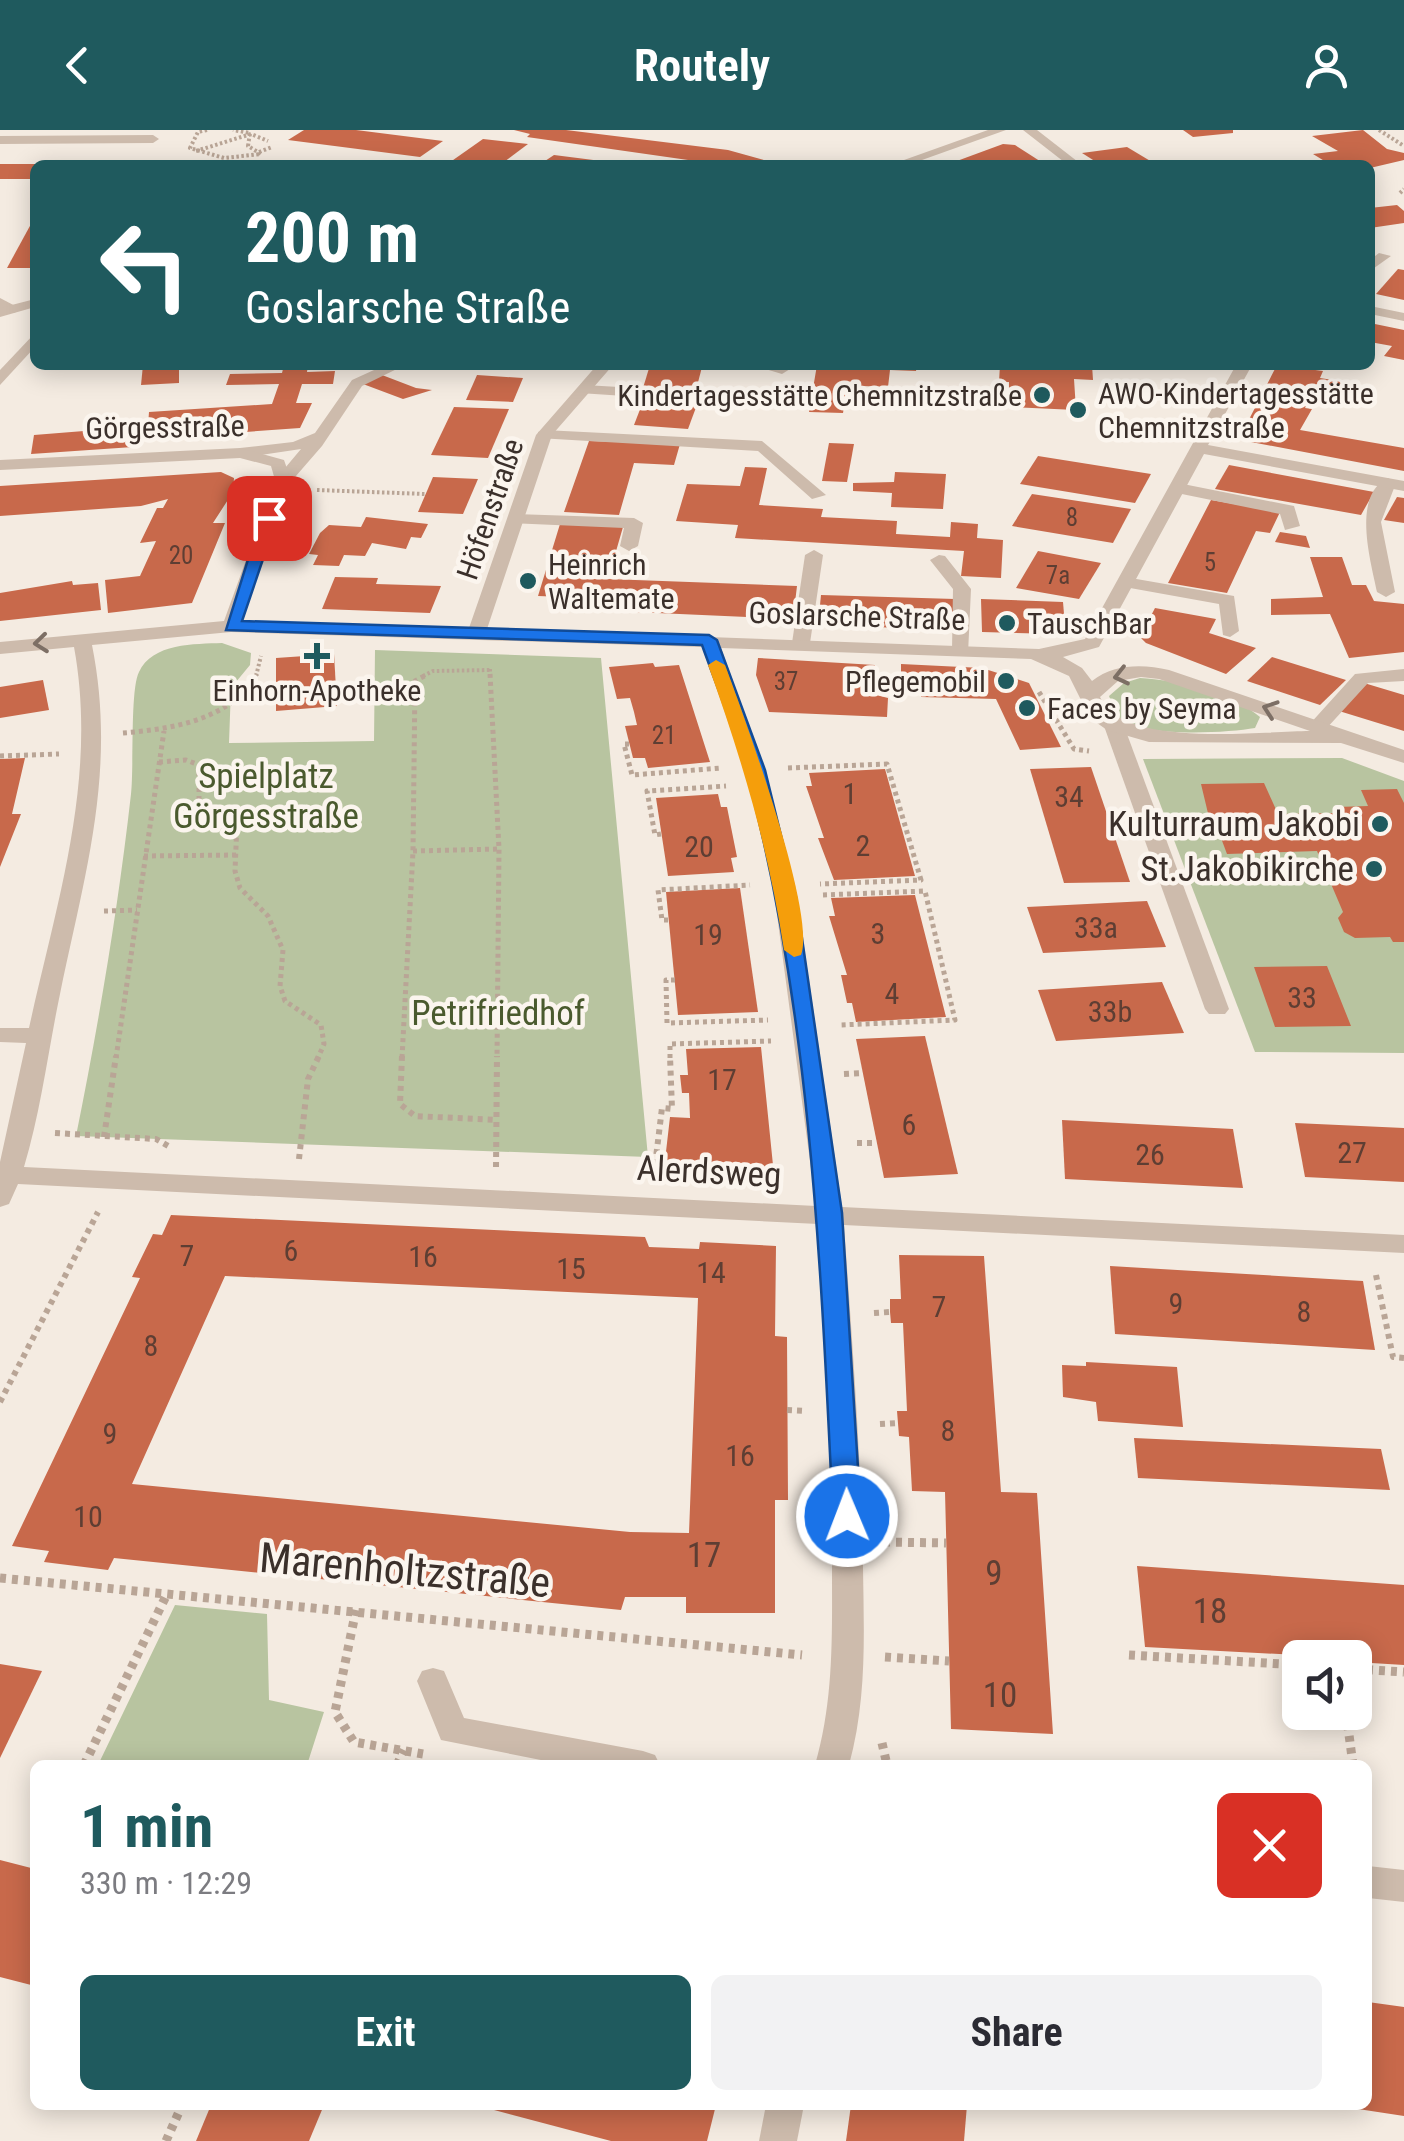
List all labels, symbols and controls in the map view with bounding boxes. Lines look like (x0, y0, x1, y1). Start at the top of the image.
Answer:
icon: back (50, 38, 105, 93)
icon: person (1299, 38, 1354, 93)
text: Routely (634, 39, 770, 92)
text: 200 m (245, 197, 419, 279)
icon: left (80, 200, 210, 330)
text: Goslarsche Straße (245, 281, 570, 334)
place label: AWO-Kindertagesstätte Chemnitzstraße (1098, 376, 1374, 445)
place label: Kindertagesstätte Chemnitzstraße (617, 378, 1022, 413)
marker: Kindertagesstätte Chemnitzstraße (1031, 384, 1053, 406)
marker: AWO-Kindertagesstätte Chemnitzstraße (1067, 399, 1089, 421)
street label: Görgesstraße (85, 408, 245, 446)
street label: Höfenstraße (450, 434, 530, 584)
pin (227, 476, 312, 561)
icon: arrive (242, 491, 297, 546)
house number: 8 (1066, 503, 1078, 532)
house number: 20 (169, 541, 193, 570)
place label: Heinrich Waltemate (548, 547, 674, 616)
house number: 5 (1204, 548, 1216, 577)
house number: 7a (1046, 561, 1070, 590)
marker: Heinrich Waltemate (517, 570, 539, 592)
street label: Goslarsche Straße (748, 595, 966, 637)
place label: TauschBar (1027, 606, 1152, 641)
marker: TauschBar (996, 612, 1018, 634)
one-way arrow (32, 632, 48, 654)
marker: Einhorn-Apotheke (306, 645, 328, 667)
place label: Pflegemobil (845, 664, 986, 699)
one-way arrow (1113, 664, 1130, 685)
house number: 37 (774, 667, 798, 696)
marker: Pflegemobil (995, 670, 1017, 692)
place label: Einhorn-Apotheke (213, 673, 421, 708)
place label: Faces by Seyma (1047, 691, 1237, 726)
marker: Faces by Seyma (1016, 697, 1038, 719)
one-way arrow (1262, 700, 1279, 721)
house number: 21 (652, 721, 676, 750)
park label: Spielplatz Görgesstraße (173, 756, 359, 837)
house number: 1 (843, 776, 857, 811)
house number: 34 (1054, 779, 1084, 814)
place label: Kulturraum Jakobi (1108, 804, 1360, 845)
marker: Kulturraum Jakobi (1369, 813, 1391, 835)
house number: 2 (856, 828, 870, 863)
house number: 20 (684, 829, 714, 864)
place label: St.Jakobikirche (1140, 849, 1354, 890)
marker: St.Jakobikirche (1363, 858, 1385, 880)
house number: 33a (1074, 910, 1118, 945)
house number: 3 (871, 916, 885, 951)
house number: 19 (693, 917, 723, 952)
house number: 4 (885, 976, 899, 1011)
house number: 33 (1287, 980, 1317, 1015)
park label: Petrifriedhof (411, 993, 585, 1034)
house number: 33b (1088, 994, 1132, 1029)
house number: 17 (707, 1062, 737, 1097)
house number: 6 (902, 1107, 916, 1142)
house number: 27 (1337, 1135, 1367, 1170)
house number: 26 (1135, 1137, 1165, 1172)
street label: Alerdsweg (636, 1148, 782, 1196)
house number: 6 (284, 1233, 298, 1268)
house number: 7 (180, 1238, 194, 1273)
house number: 16 (408, 1239, 438, 1274)
house number: 15 (556, 1251, 586, 1286)
house number: 14 (696, 1255, 726, 1290)
house number: 9 (1169, 1286, 1183, 1321)
house number: 7 (932, 1289, 946, 1324)
house number: 8 (1297, 1294, 1311, 1329)
house number: 8 (144, 1328, 158, 1363)
house number: 8 (941, 1413, 955, 1448)
house number: 9 (103, 1416, 117, 1451)
house number: 16 (725, 1438, 755, 1473)
position arrow (795, 1464, 899, 1568)
house number: 10 (73, 1499, 103, 1534)
street label: Marenholtzstraße (258, 1533, 552, 1607)
house number: 17 (687, 1535, 721, 1576)
house number: 9 (985, 1553, 1003, 1594)
house number: 18 (1193, 1591, 1227, 1632)
map controls (1282, 1640, 1372, 1730)
button: sound (1282, 1640, 1372, 1730)
house number: 10 (983, 1675, 1017, 1716)
text: 1 min (80, 1791, 213, 1862)
button: close (1217, 1793, 1322, 1898)
text: 330 m · 12:29 (80, 1864, 252, 1902)
button: Exit (80, 1975, 691, 2090)
button: Share (711, 1975, 1322, 2090)

